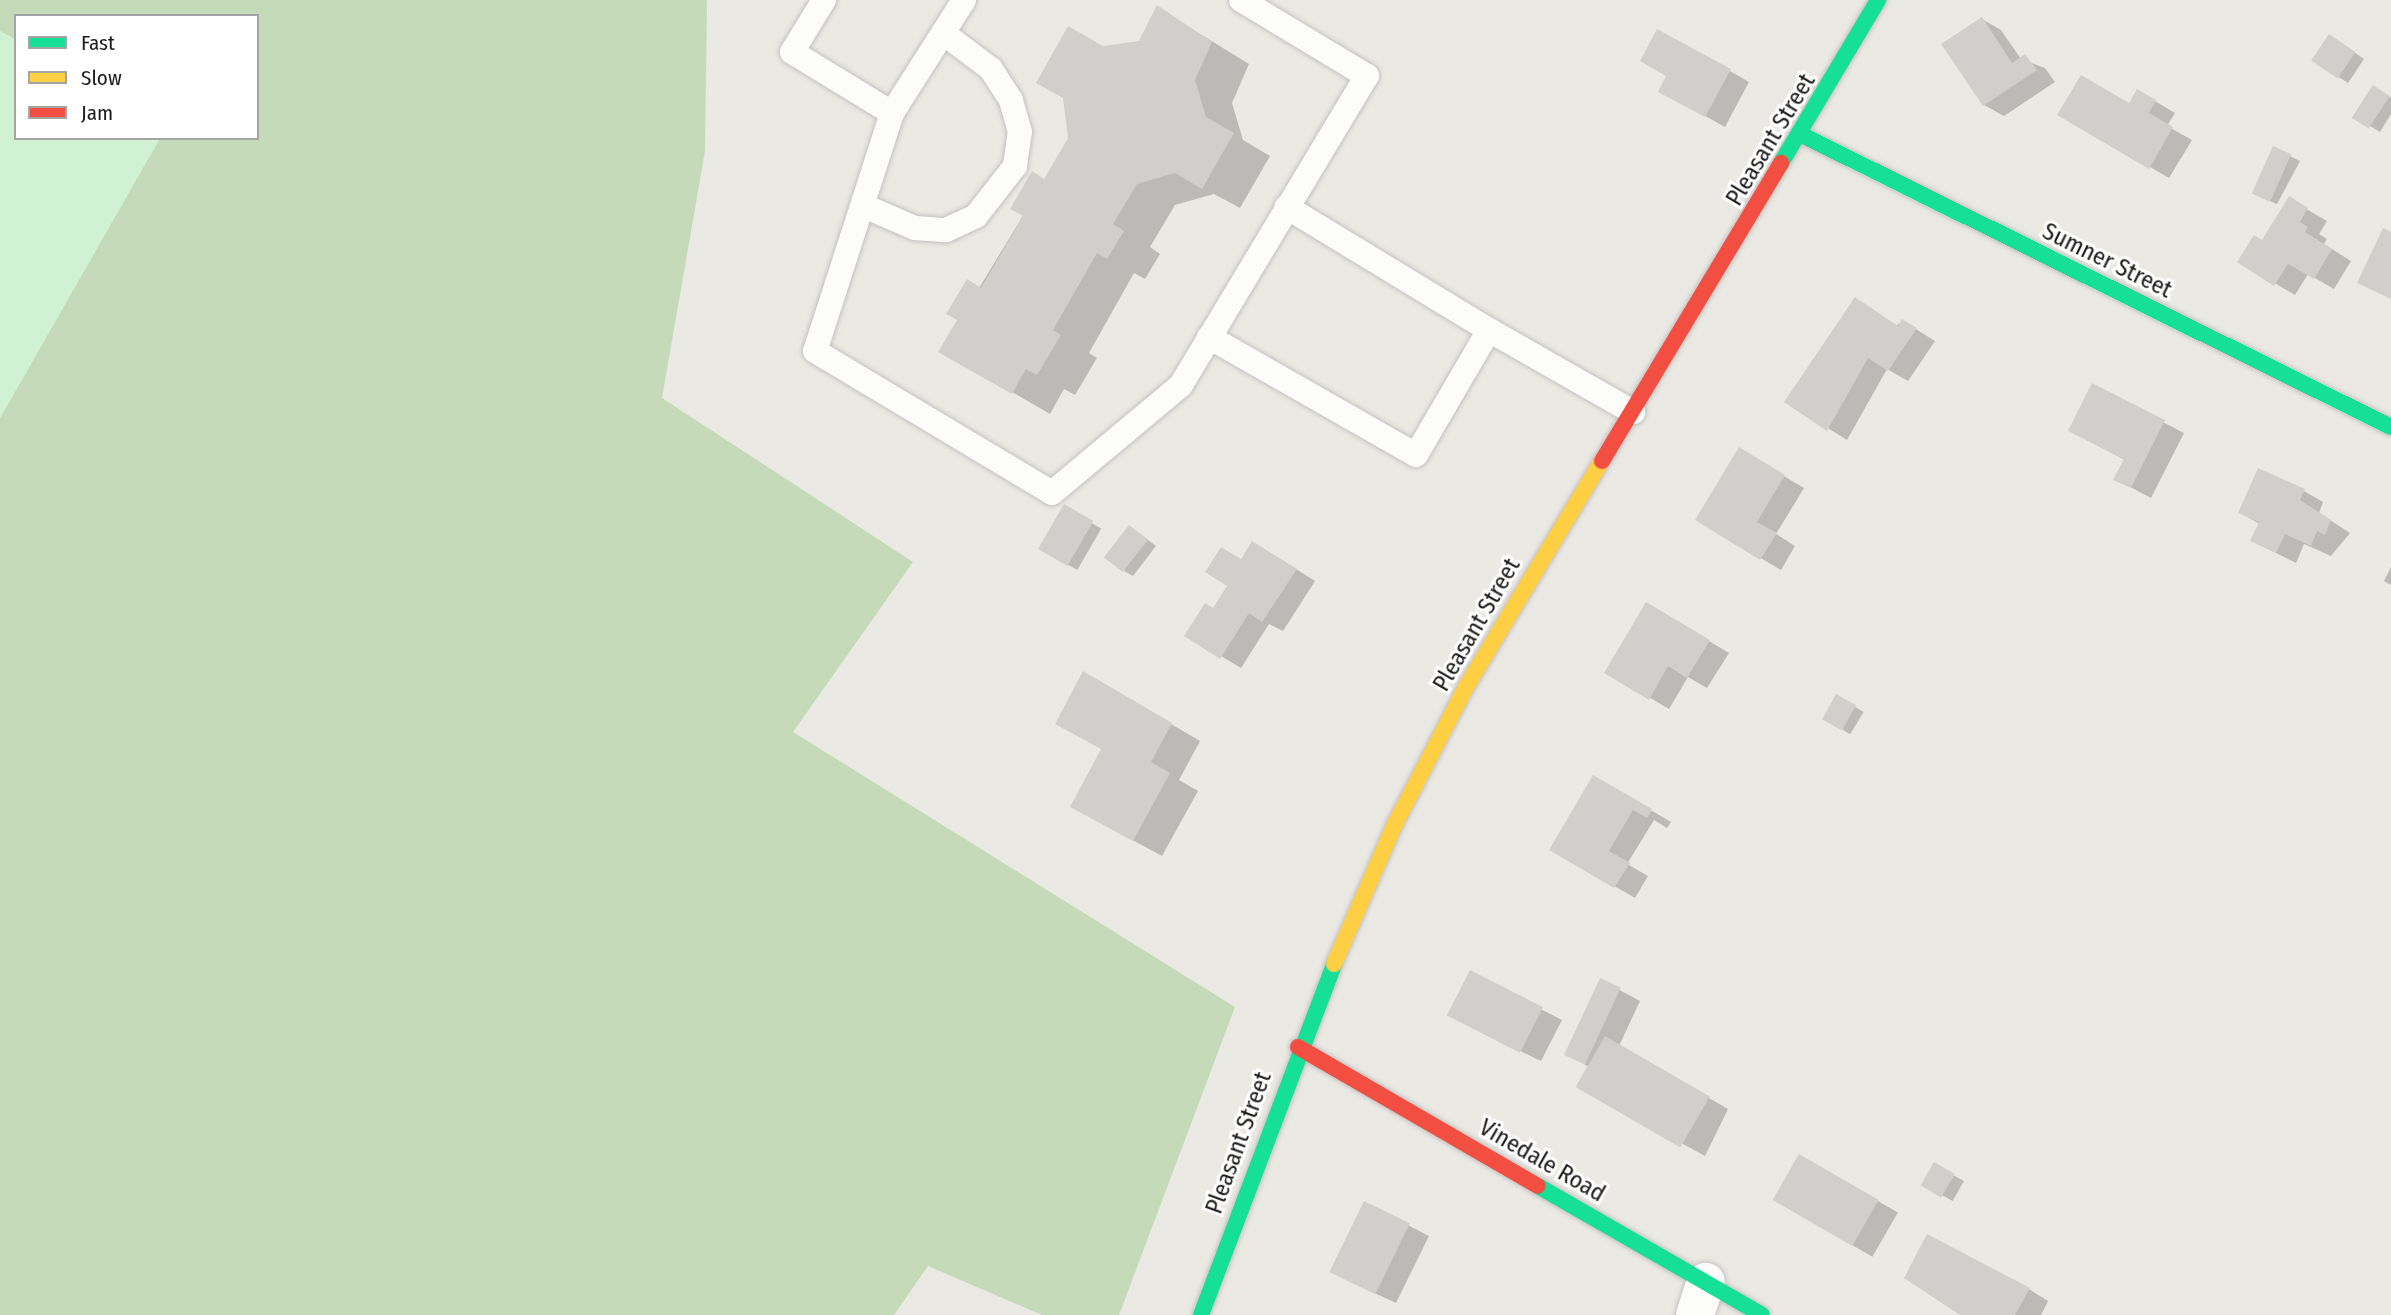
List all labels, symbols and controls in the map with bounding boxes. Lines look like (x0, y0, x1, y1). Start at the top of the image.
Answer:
legend (14, 14, 259, 140)
text: Fast (81, 30, 115, 56)
text: Slow (81, 65, 122, 91)
street label: Pleasant Street (1720, 69, 1822, 211)
text: Jam (81, 100, 113, 126)
street label: Sumner Street (2038, 217, 2176, 305)
street label: Pleasant Street (1427, 553, 1527, 697)
street label: Pleasant Street (1200, 1068, 1278, 1218)
street label: Vinedale Road (1474, 1113, 1610, 1209)

